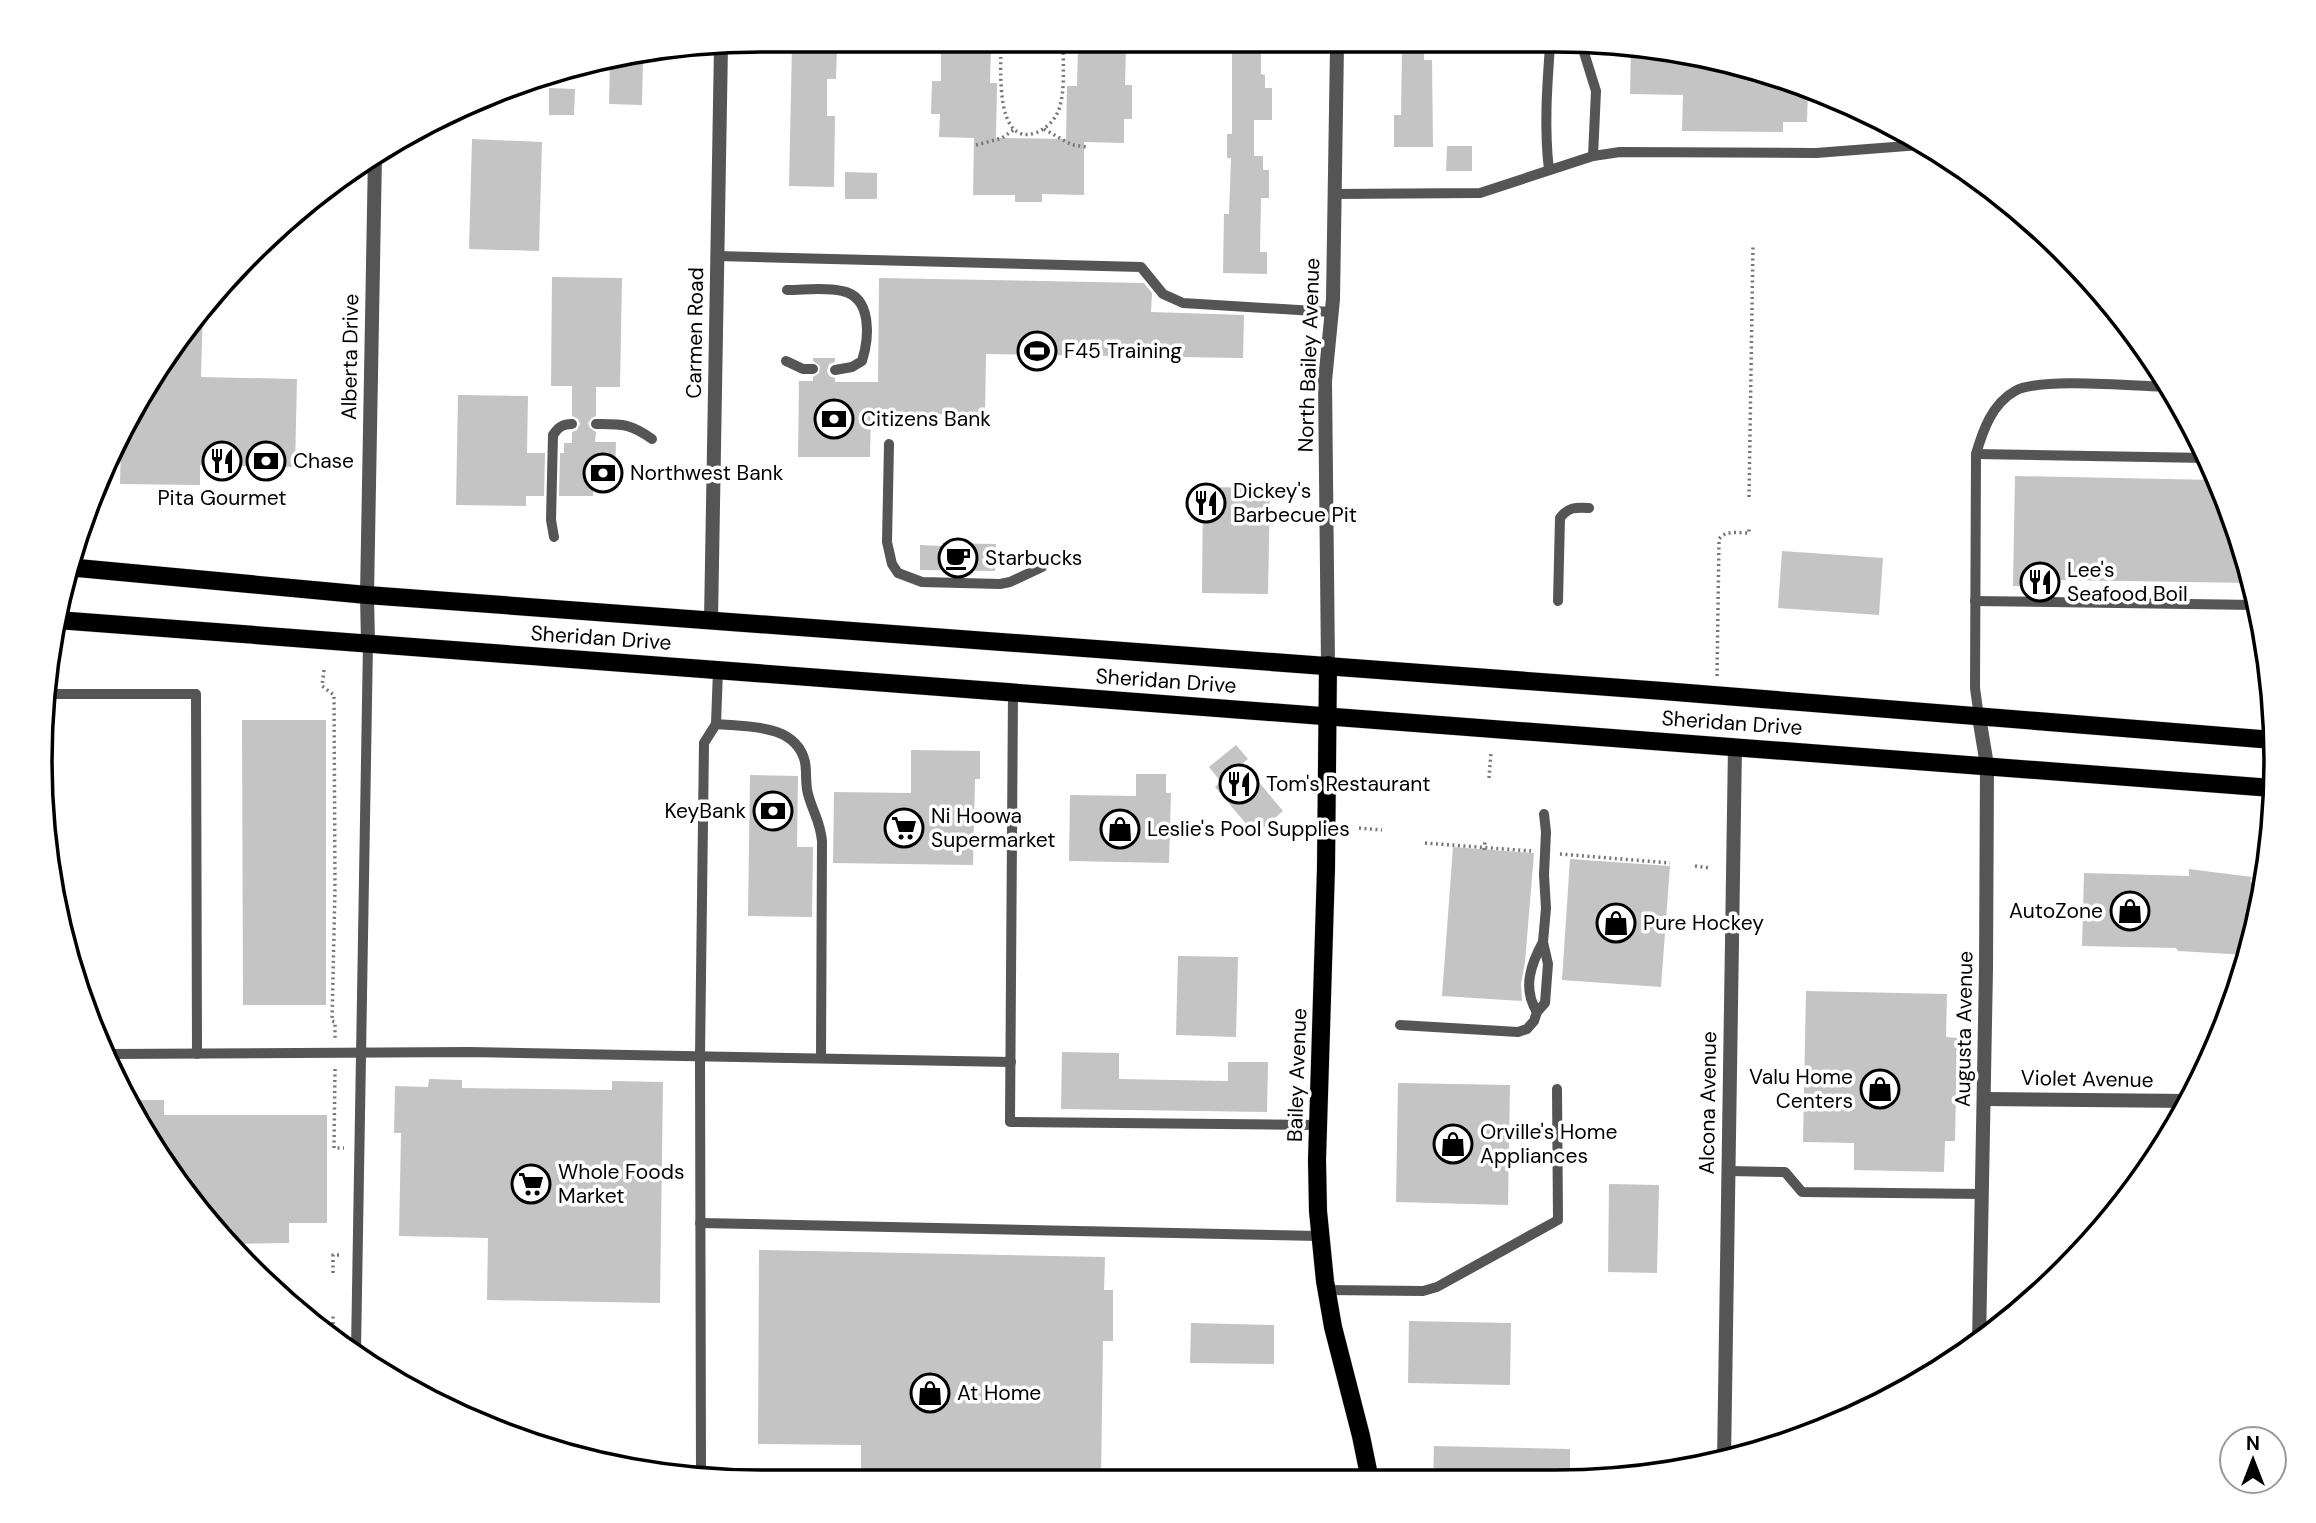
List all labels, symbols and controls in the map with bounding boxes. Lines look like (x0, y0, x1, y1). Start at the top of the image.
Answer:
street label: North Bailey Avenue (1292, 257, 1326, 453)
street label: Carmen Road (680, 267, 710, 399)
street label: Alberta Drive (335, 293, 365, 420)
sports icon: F45 Training (1016, 330, 1058, 372)
place label: F45 Training (1064, 337, 1182, 365)
bank icon: Citizens Bank (813, 398, 855, 440)
place label: Citizens Bank (861, 405, 991, 433)
restaurant icon: Pita Gourmet (201, 440, 243, 482)
bank icon: Chase (245, 440, 287, 482)
place label: Chase (293, 447, 354, 475)
bank icon: Northwest Bank (582, 452, 624, 494)
place label: Northwest Bank (630, 459, 784, 487)
place label: Dickey's Barbecue Pit (1233, 477, 1357, 529)
restaurant icon: Dickey's Barbecue Pit (1185, 482, 1227, 524)
place label: Pita Gourmet (157, 484, 287, 512)
cafe icon: Starbucks (937, 537, 979, 579)
place label: Starbucks (985, 544, 1082, 572)
place label: Lee's Seafood Boil (2067, 556, 2188, 608)
restaurant icon: Lee's Seafood Boil (2019, 561, 2061, 603)
street label: Sheridan Drive (530, 619, 672, 657)
street label: Sheridan Drive (1095, 662, 1237, 700)
street label: Sheridan Drive (1661, 704, 1803, 742)
restaurant icon: Tom's Restaurant (1218, 763, 1260, 805)
place label: Tom's Restaurant (1266, 770, 1431, 798)
bank icon: KeyBank (752, 790, 794, 832)
place label: KeyBank (665, 797, 746, 825)
place label: Ni Hoowa Supermarket (931, 802, 1056, 854)
supermarket icon: Ni Hoowa Supermarket (883, 807, 925, 849)
shop icon: Leslie's Pool Supplies (1099, 808, 1141, 850)
place label: Leslie's Pool Supplies (1147, 815, 1350, 843)
shop icon: AutoZone (2109, 890, 2151, 932)
place label: AutoZone (2009, 897, 2103, 925)
shop icon: Pure Hockey (1595, 902, 1637, 944)
place label: Pure Hockey (1643, 909, 1764, 937)
street label: Augusta Avenue (1949, 951, 1979, 1107)
street label: Bailey Avenue (1281, 1008, 1313, 1142)
street label: Alcona Avenue (1693, 1031, 1723, 1175)
place label: Valu Home Centers (1749, 1063, 1853, 1115)
street label: Violet Avenue (2020, 1064, 2154, 1094)
shop icon: Valu Home Centers (1859, 1068, 1901, 1110)
place label: Orville's Home Appliances (1480, 1118, 1617, 1170)
shop icon: Orville's Home Appliances (1432, 1123, 1474, 1165)
place label: Whole Foods Market (558, 1158, 684, 1210)
supermarket icon: Whole Foods Market (510, 1163, 552, 1205)
shop icon: At Home (909, 1372, 951, 1414)
place label: At Home (957, 1379, 1041, 1407)
north arrow (2218, 1425, 2288, 1495)
text: N (2246, 1431, 2260, 1456)

